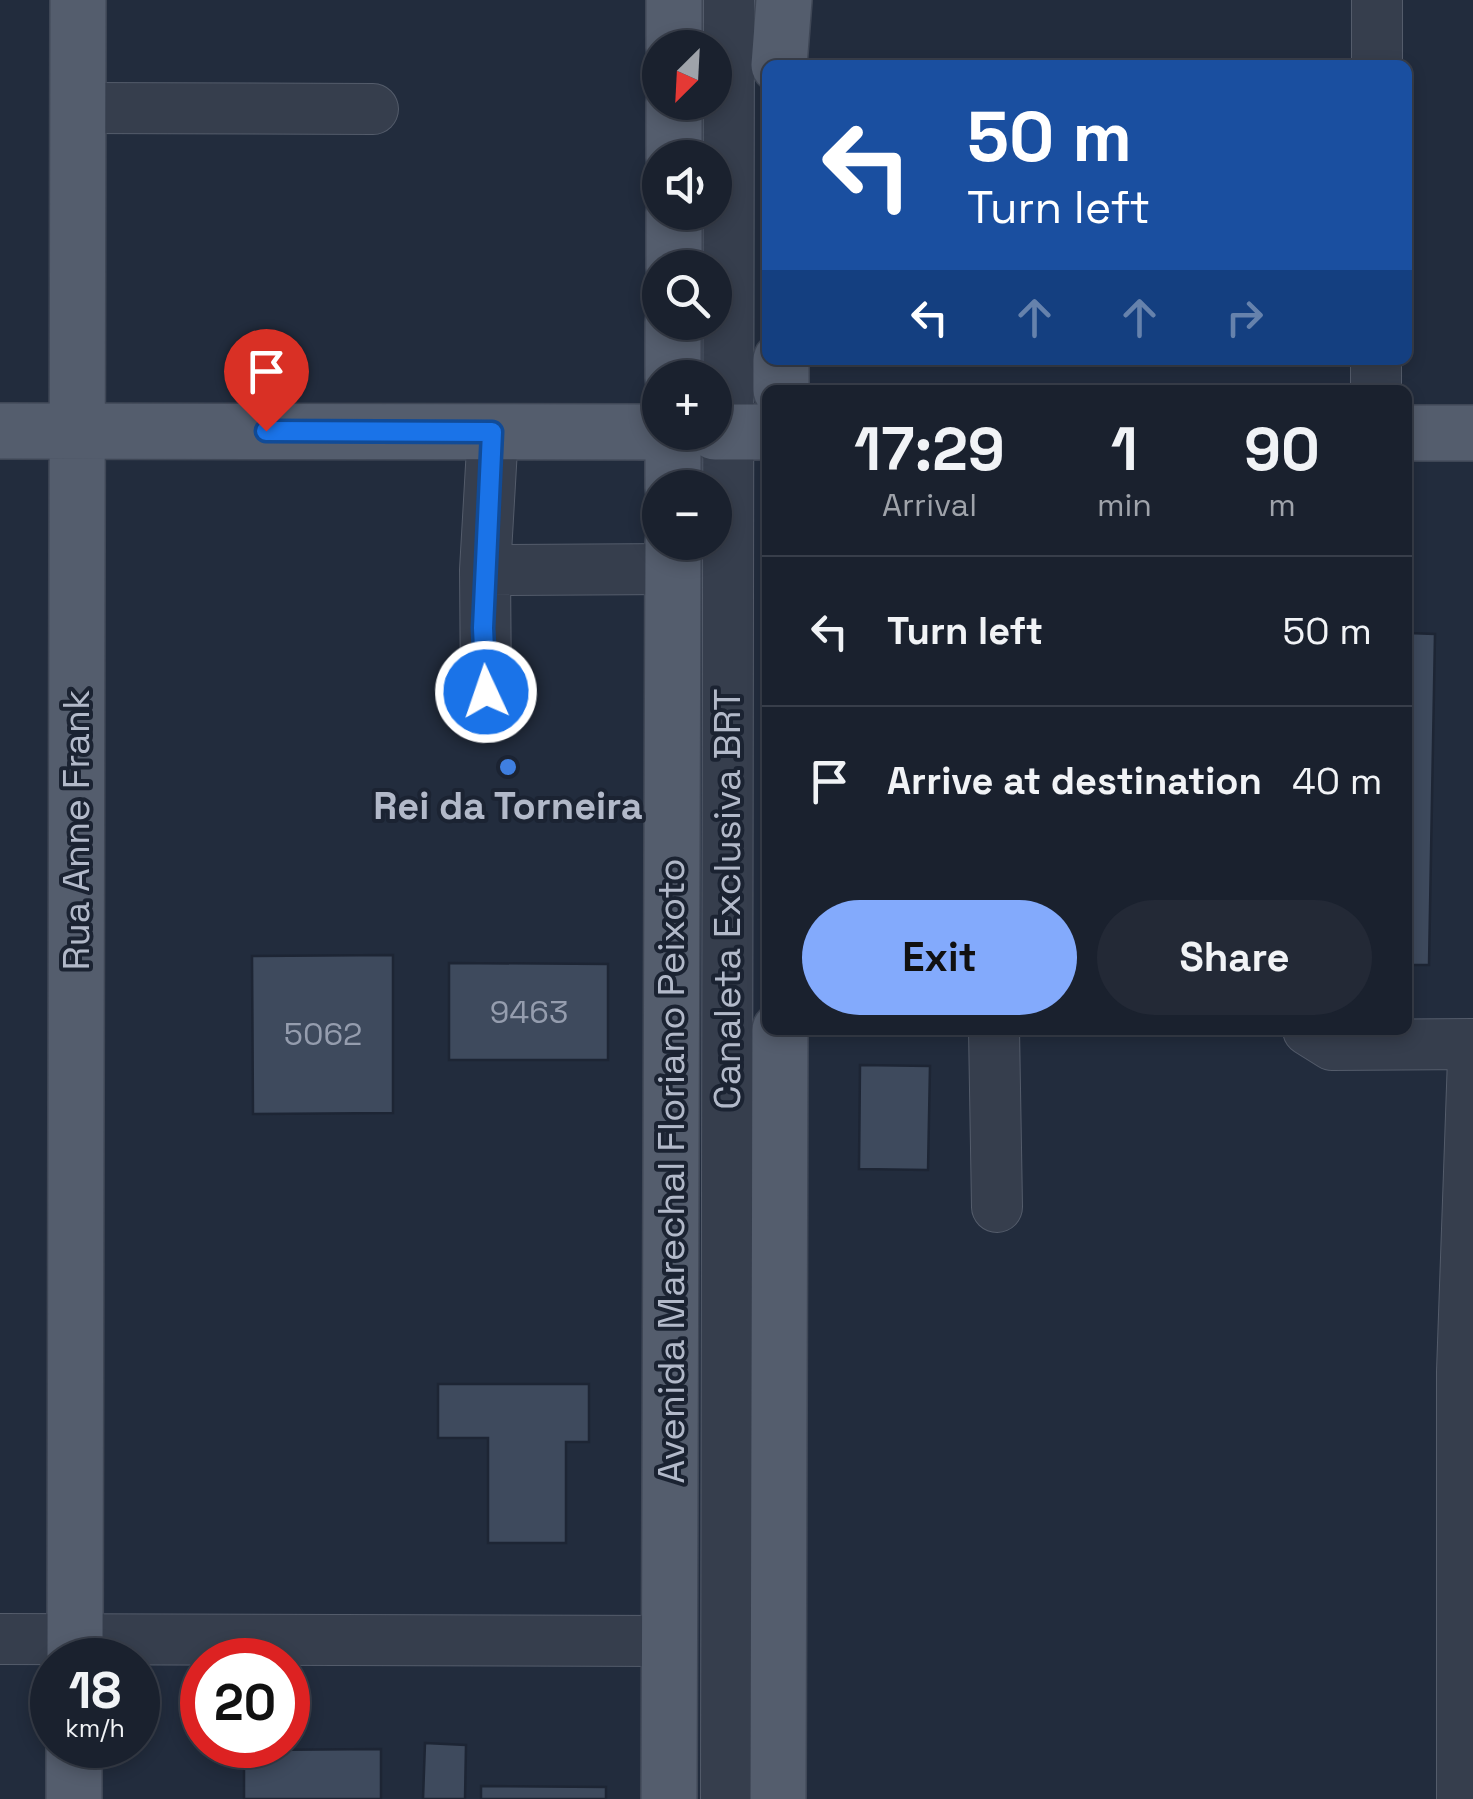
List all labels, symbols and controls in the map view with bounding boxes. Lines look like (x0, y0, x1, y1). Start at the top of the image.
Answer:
north arrow (642, 30, 732, 120)
map controls (642, 30, 732, 560)
text: 50 m (967, 92, 1132, 181)
icon: left (802, 100, 932, 230)
button: sound (642, 140, 732, 230)
text: Turn left (967, 179, 1150, 236)
button: search (642, 250, 732, 340)
icon: left (902, 290, 957, 345)
icon: ahead (1007, 290, 1062, 345)
icon: ahead (1112, 290, 1167, 345)
icon: right (1217, 290, 1272, 345)
pin (224, 329, 309, 432)
icon: arrive (239, 344, 294, 399)
button: + (642, 360, 732, 450)
text: 17:29 (854, 411, 1005, 488)
text: 1 (1111, 411, 1138, 488)
text: 90 (1244, 411, 1320, 488)
button: − (642, 470, 732, 560)
text: Arrival (882, 485, 977, 525)
text: min (1097, 485, 1152, 525)
text: m (1268, 485, 1296, 525)
icon: left (802, 604, 857, 659)
text: Turn left (887, 607, 1043, 655)
text: 50 m (1282, 607, 1372, 655)
position arrow (434, 640, 538, 744)
street label: Canaleta Exclusiva BRT (703, 688, 751, 1110)
street label: Rua Anne Frank (52, 690, 100, 970)
icon: arrive (802, 754, 857, 809)
marker: Rei da Torneira (497, 756, 519, 778)
text: Arrive at destination (887, 757, 1262, 805)
text: 40 m (1292, 757, 1383, 805)
place label: Rei da Torneira (373, 782, 643, 830)
street label: Avenida Marechal Floriano Peixoto (647, 858, 695, 1484)
button: Exit (802, 900, 1077, 1015)
button: Share (1097, 900, 1372, 1015)
house number: 9463 (490, 992, 568, 1032)
house number: 5062 (284, 1014, 362, 1054)
speed limit sign: 20 (180, 1638, 310, 1768)
text: 18 (69, 1659, 121, 1723)
text: km/h (65, 1712, 125, 1744)

